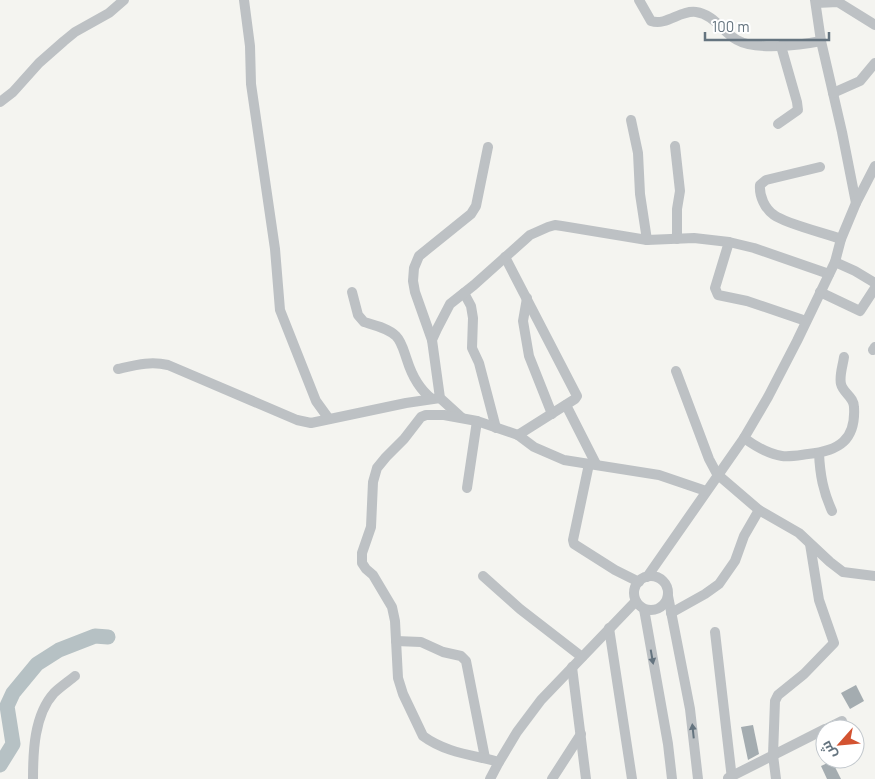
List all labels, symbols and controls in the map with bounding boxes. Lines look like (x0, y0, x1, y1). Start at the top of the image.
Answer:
scale bar (705, 10, 829, 42)
text: 100 m (712, 17, 750, 35)
one-way arrow (649, 649, 657, 665)
north arrow (815, 719, 865, 769)
one-way arrow (689, 722, 697, 738)
text: ش (816, 738, 841, 762)

